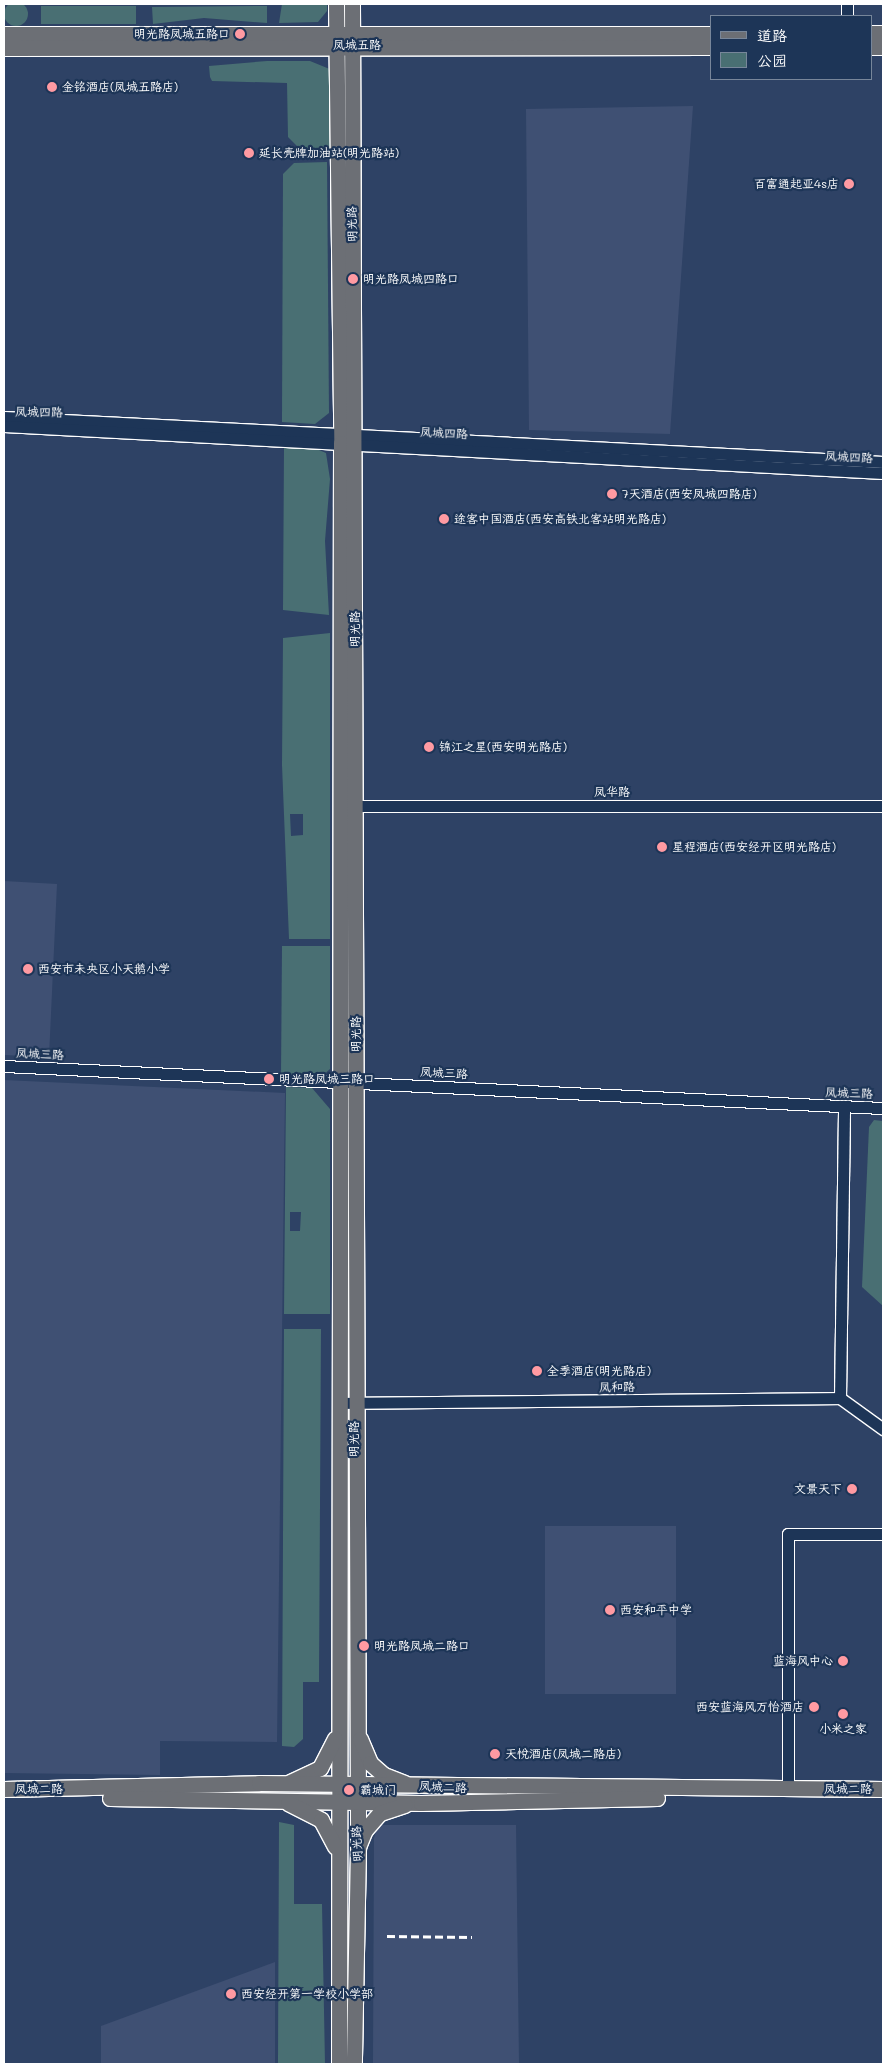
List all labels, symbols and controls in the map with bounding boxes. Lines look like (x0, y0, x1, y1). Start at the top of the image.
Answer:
legend (710, 15, 872, 80)
text: 道路 (757, 25, 787, 45)
place label: 明光路凤城五路口 (134, 27, 230, 41)
marker: 明光路凤城五路口 (234, 28, 246, 40)
street label: 凤城五路 (333, 38, 381, 52)
text: 公园 (757, 50, 787, 70)
place label: 金铭酒店(凤城五路店) (62, 80, 178, 94)
marker: 金铭酒店(凤城五路店) (46, 81, 58, 93)
place label: 延长壳牌加油站(明光路站) (259, 146, 399, 160)
marker: 延长壳牌加油站(明光路站) (243, 147, 255, 159)
place label: 百富通起亚4s店 (754, 177, 839, 191)
marker: 百富通起亚4s店 (843, 178, 855, 190)
street label: 明光路 (344, 206, 360, 242)
place label: 明光路凤城四路口 (363, 272, 459, 286)
marker: 明光路凤城四路口 (347, 273, 359, 285)
street label: 凤城四路 (15, 404, 63, 420)
street label: 凤城四路 (420, 425, 468, 441)
street label: 凤城四路 (825, 449, 873, 465)
place label: 7天酒店(西安凤城四路店) (622, 487, 757, 501)
marker: 7天酒店(西安凤城四路店) (606, 488, 618, 500)
place label: 途客中国酒店(西安高铁北客站明光路店) (454, 512, 666, 526)
marker: 途客中国酒店(西安高铁北客站明光路店) (438, 513, 450, 525)
street label: 明光路 (348, 611, 362, 647)
place label: 锦江之星(西安明光路店) (439, 740, 567, 754)
marker: 锦江之星(西安明光路店) (423, 741, 435, 753)
street label: 凤华路 (594, 785, 630, 799)
place label: 星程酒店(西安经开区明光路店) (672, 840, 836, 854)
marker: 星程酒店(西安经开区明光路店) (656, 841, 668, 853)
place label: 西安市未央区小天鹅小学 (38, 962, 170, 976)
marker: 西安市未央区小天鹅小学 (22, 963, 34, 975)
street label: 明光路 (349, 1016, 363, 1052)
street label: 凤城三路 (16, 1046, 64, 1062)
street label: 凤城三路 (420, 1065, 468, 1081)
place label: 明光路凤城三路口 (279, 1072, 375, 1086)
marker: 明光路凤城三路口 (263, 1073, 275, 1085)
street label: 凤城三路 (825, 1085, 873, 1101)
place label: 全季酒店(明光路店) (547, 1364, 651, 1378)
marker: 全季酒店(明光路店) (531, 1365, 543, 1377)
street label: 凤和路 (599, 1379, 635, 1395)
street label: 明光路 (347, 1421, 361, 1457)
place label: 文景天下 (794, 1482, 842, 1496)
marker: 文景天下 (846, 1483, 858, 1495)
place label: 西安和平中学 (620, 1603, 692, 1617)
marker: 西安和平中学 (604, 1604, 616, 1616)
place label: 明光路凤城二路口 (374, 1639, 470, 1653)
marker: 明光路凤城二路口 (358, 1640, 370, 1652)
place label: 蓝海风中心 (773, 1654, 833, 1668)
marker: 蓝海风中心 (837, 1655, 849, 1667)
place label: 西安蓝海风万怡酒店 (696, 1700, 804, 1714)
marker: 西安蓝海风万怡酒店 (808, 1701, 820, 1713)
marker: 小米之家 (837, 1708, 849, 1720)
place label: 小米之家 (819, 1722, 867, 1736)
place label: 天悦酒店(凤城二路店) (505, 1747, 621, 1761)
marker: 天悦酒店(凤城二路店) (489, 1748, 501, 1760)
street label: 凤城二路 (419, 1779, 467, 1795)
street label: 凤城二路 (15, 1782, 63, 1796)
street label: 凤城二路 (824, 1782, 872, 1796)
marker: 霸城门 (342, 1783, 356, 1797)
place label: 霸城门 (360, 1783, 396, 1797)
street label: 明光路 (349, 1826, 365, 1862)
place label: 西安经开第一学校小学部 (241, 1987, 373, 2001)
marker: 西安经开第一学校小学部 (225, 1988, 237, 2000)

